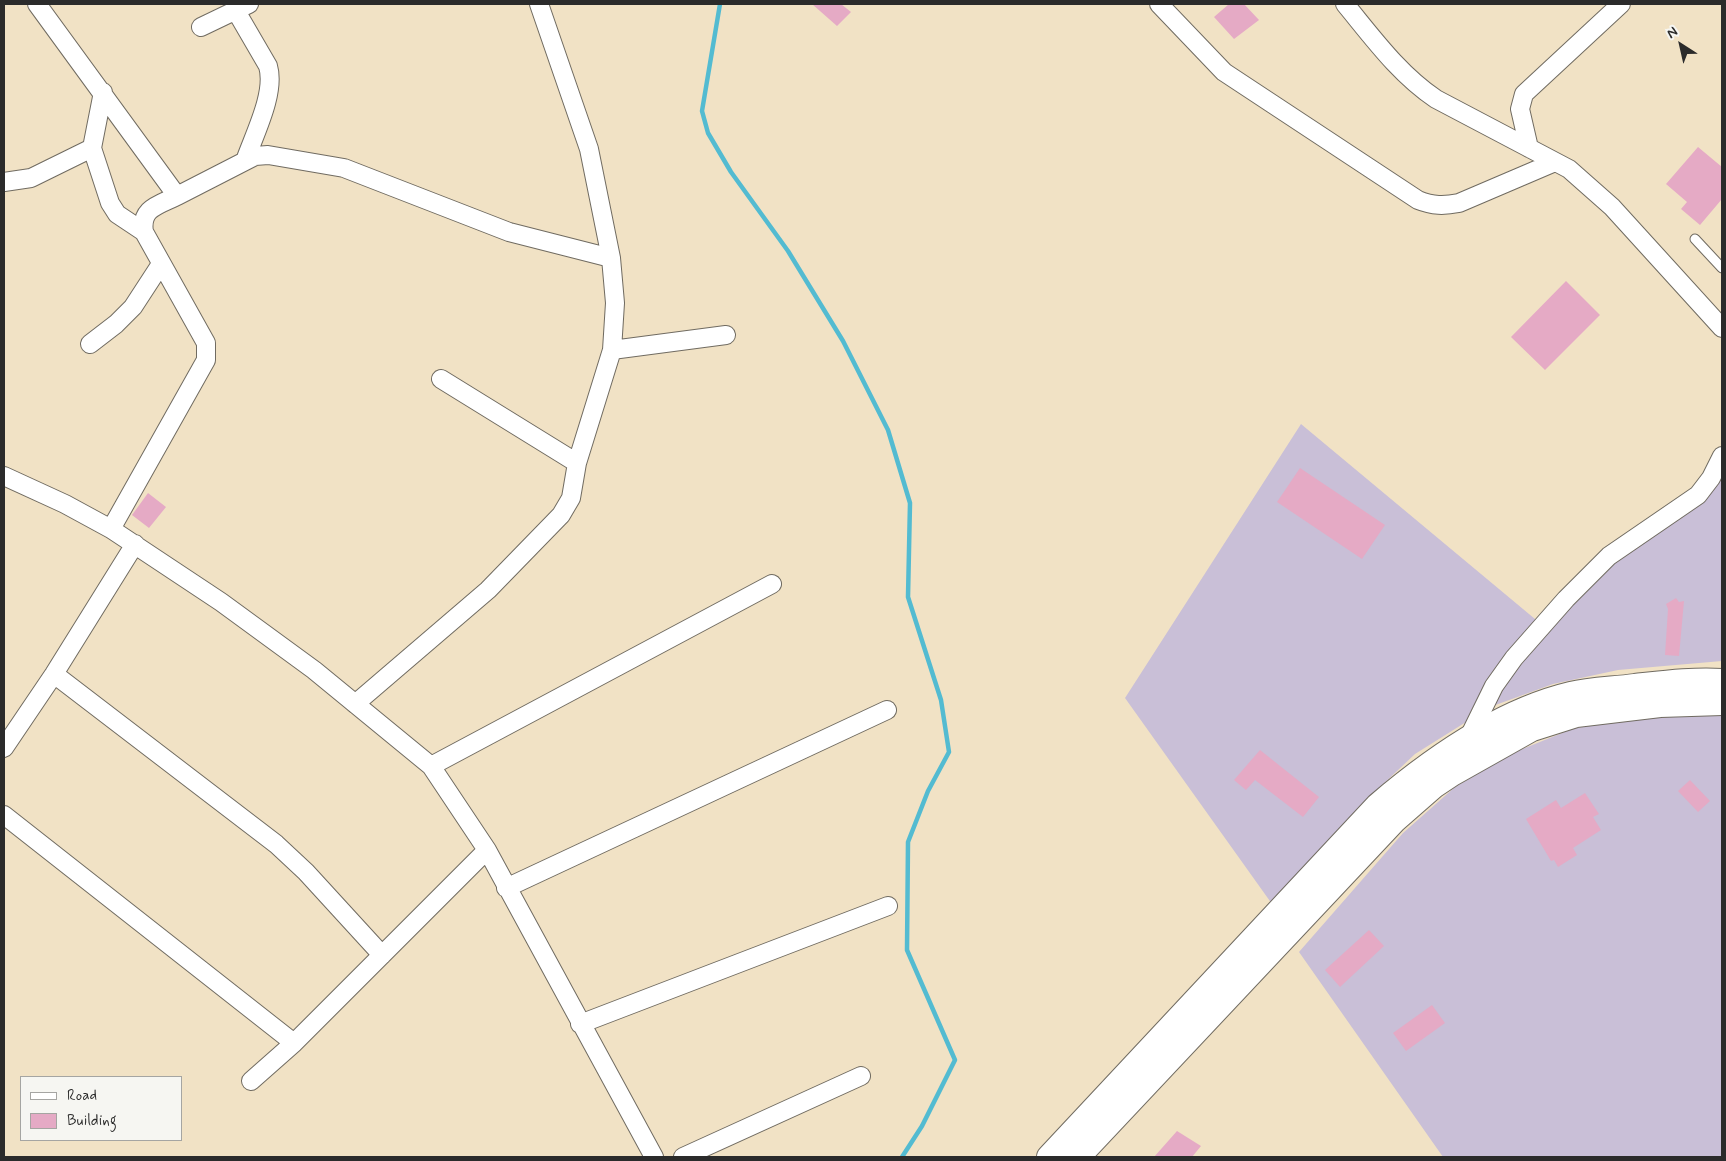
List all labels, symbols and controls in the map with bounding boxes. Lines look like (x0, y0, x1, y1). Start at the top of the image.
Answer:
north arrow (1656, 20, 1706, 70)
text: N (1663, 23, 1681, 43)
legend (20, 1076, 182, 1141)
text: Road (67, 1086, 97, 1106)
text: Building (67, 1111, 117, 1131)

